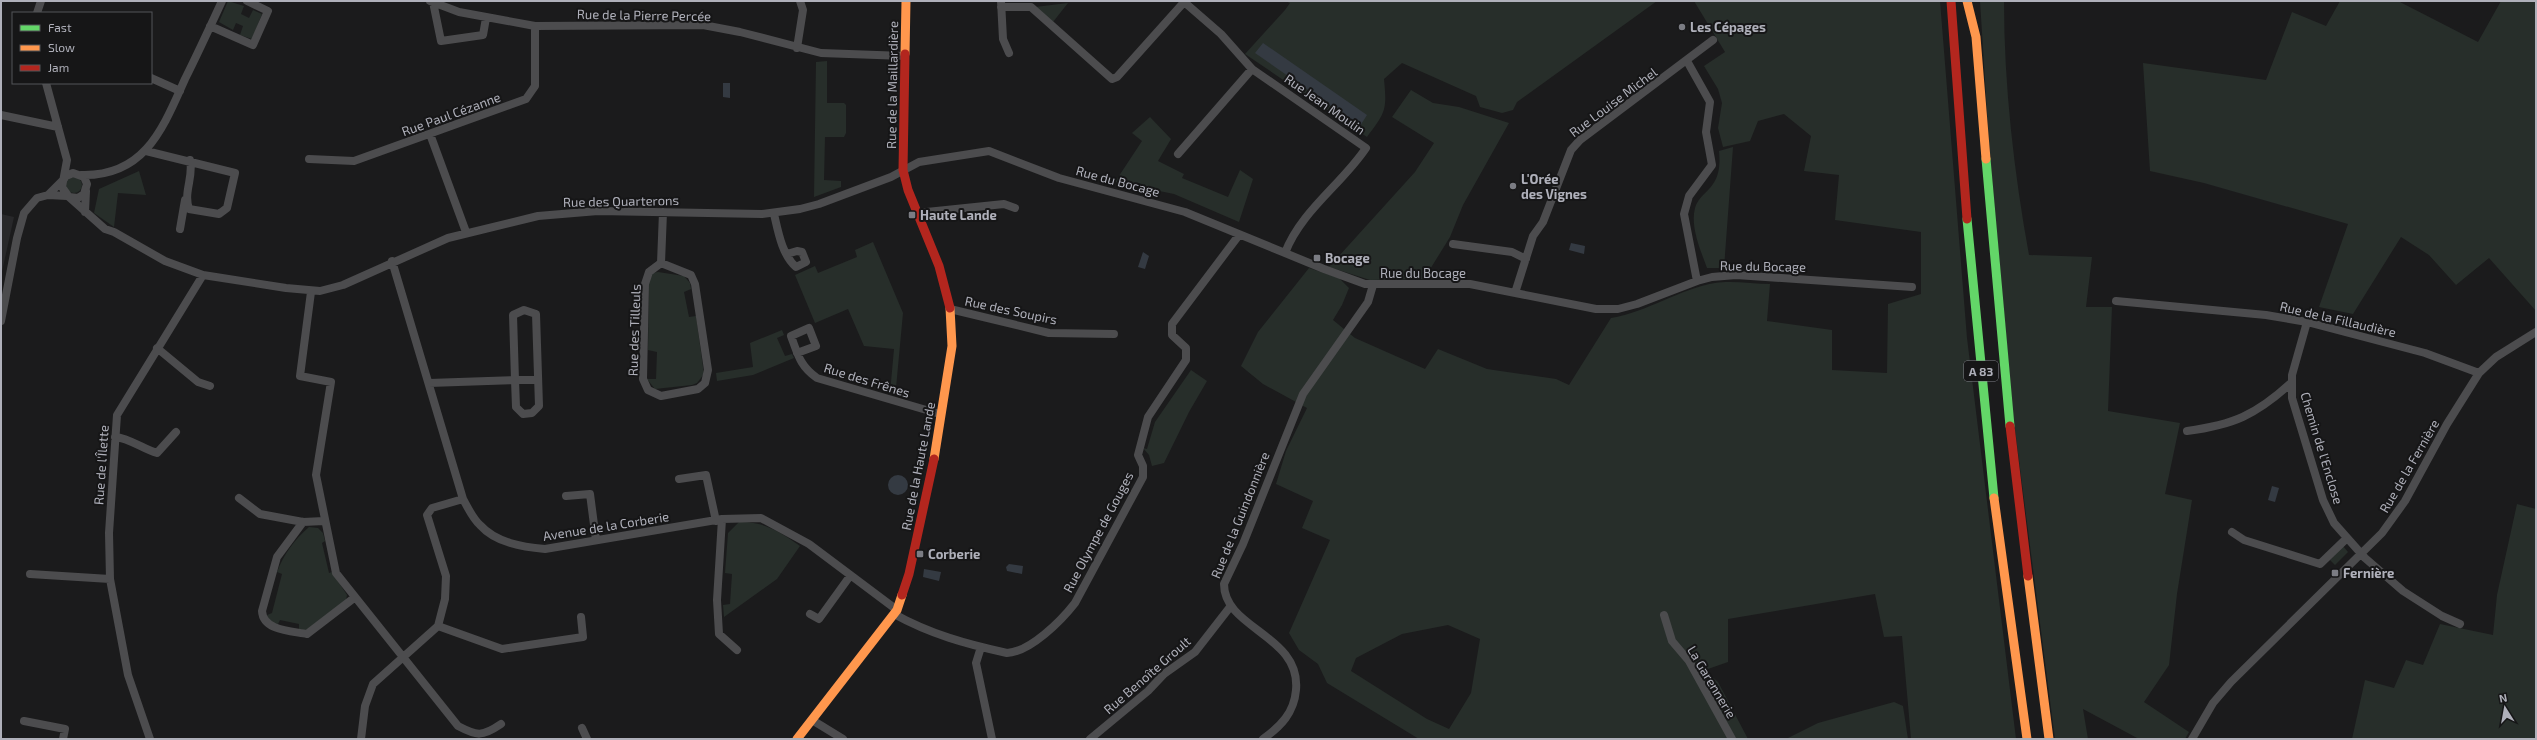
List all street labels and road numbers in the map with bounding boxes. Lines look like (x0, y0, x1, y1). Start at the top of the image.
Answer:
street label: Rue de la Pierre Percée (577, 6, 711, 24)
street label: Rue de la Maillardière (883, 21, 901, 149)
street label: Rue Louise Michel (1566, 64, 1660, 140)
street label: Rue Jean Moulin (1282, 70, 1368, 138)
street label: Rue Paul Cézanne (399, 89, 503, 139)
street label: Rue du Bocage (1074, 162, 1162, 200)
street label: Rue des Quarterons (563, 192, 679, 210)
street label: Rue du Bocage (1720, 257, 1806, 275)
street label: Rue du Bocage (1380, 265, 1466, 281)
street label: Rue des Tilleuls (624, 284, 644, 376)
street label: Rue des Soupirs (963, 292, 1059, 328)
street label: Rue de la Fillaudière (2278, 298, 2398, 340)
street label: Rue des Frênes (822, 359, 912, 401)
road number: A 83 (1964, 361, 1998, 381)
street label: Chemin de l'Enclose (2297, 390, 2347, 506)
street label: Rue de la Haute Lande (898, 400, 938, 532)
street label: Rue de la Fernière (2376, 416, 2442, 516)
street label: Rue de l'Îlette (90, 424, 112, 506)
street label: Rue de la Guindonnière (1207, 449, 1273, 581)
street label: Rue Olympe de Gouges (1059, 469, 1137, 595)
street label: Avenue de la Corberie (542, 508, 670, 544)
street label: Rue Benoîte Groult (1100, 633, 1194, 717)
street label: La Garennerie (1684, 643, 1740, 721)

